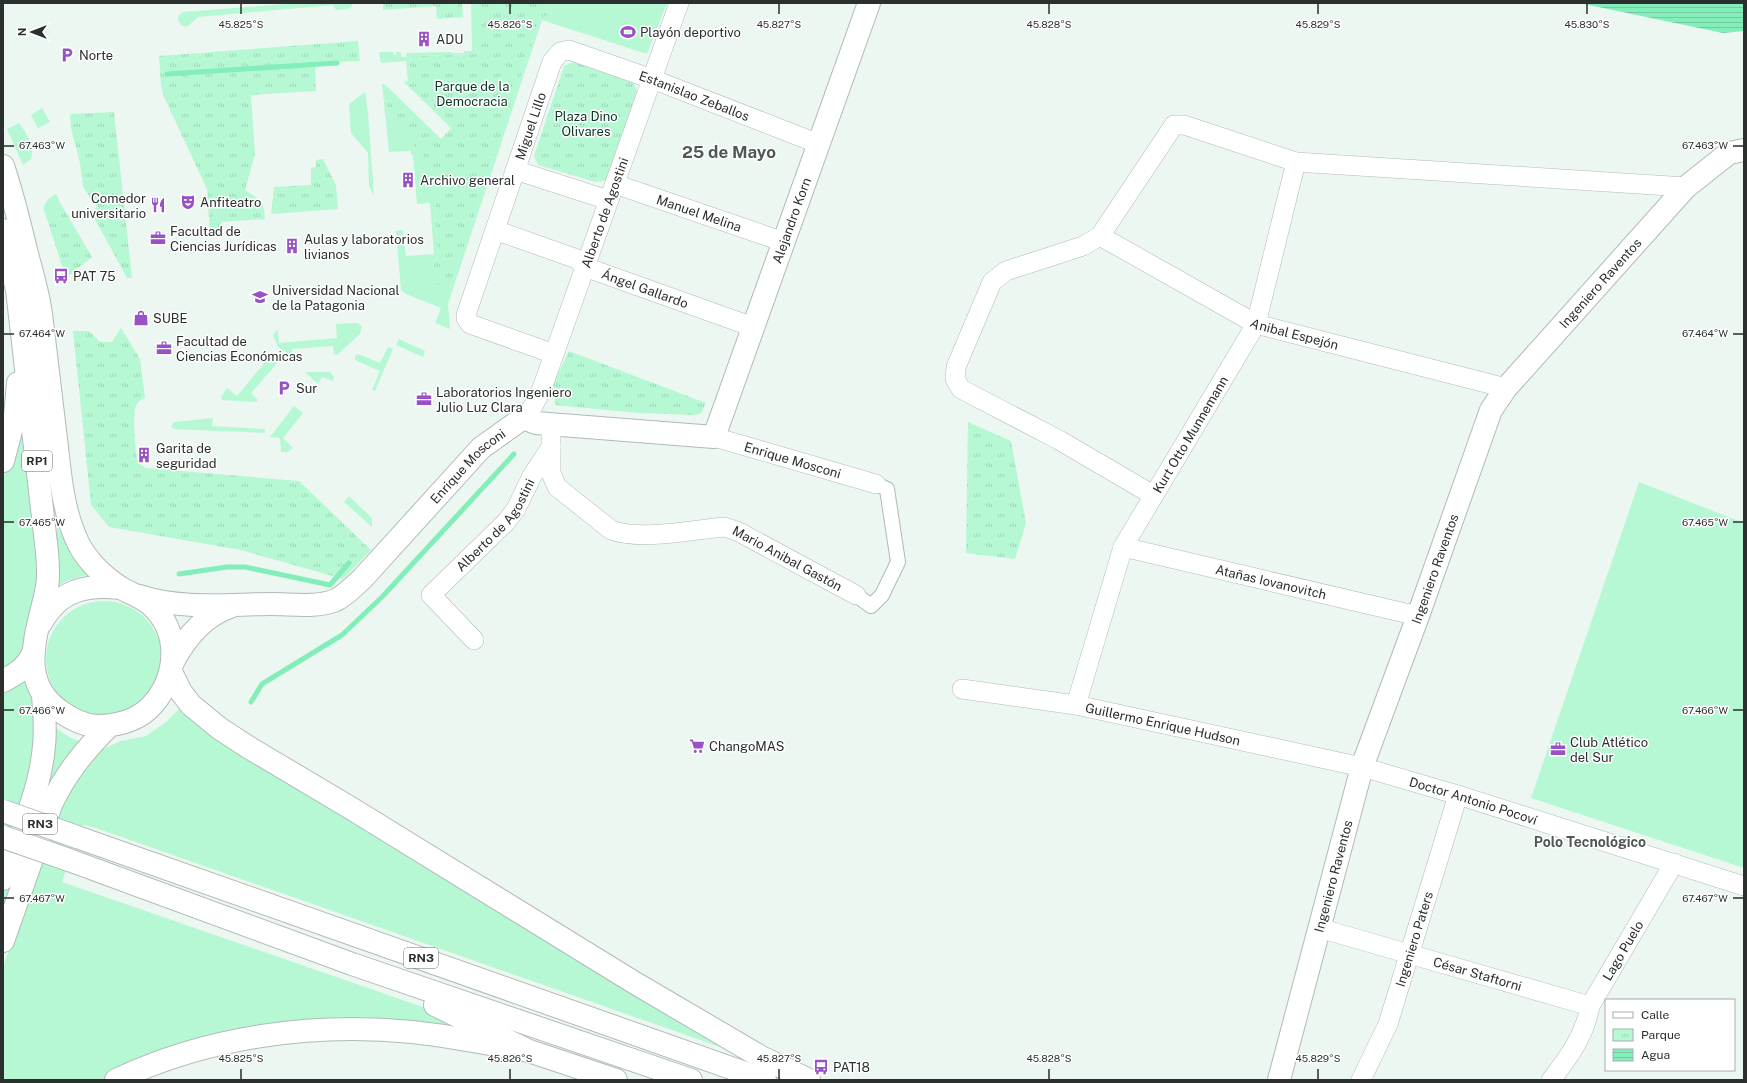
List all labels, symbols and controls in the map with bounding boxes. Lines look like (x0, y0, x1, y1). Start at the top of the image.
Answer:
north arrow (12, 12, 52, 52)
text: 45.825°S (218, 18, 264, 30)
text: 45.826°S (488, 18, 533, 30)
text: 45.827°S (757, 18, 802, 30)
text: 45.828°S (1026, 18, 1072, 30)
text: 45.829°S (1296, 18, 1341, 30)
text: 45.830°S (1565, 18, 1610, 30)
sports icon: Playón deportivo (619, 23, 637, 41)
place label: Playón deportivo (640, 25, 741, 40)
text: N (16, 28, 28, 36)
building icon: ADU (415, 30, 433, 48)
place label: ADU (436, 32, 463, 47)
parking icon: Norte (58, 46, 76, 64)
place label: Norte (79, 48, 113, 63)
street label: Estanislao Zeballos (637, 68, 752, 124)
park label: Parque de la Democracia (434, 79, 510, 109)
street label: Miguel Lillo (512, 90, 549, 162)
park label: Plaza Dino Olivares (554, 109, 618, 139)
text: 67.463°W (19, 139, 65, 151)
text: 67.463°W (1682, 139, 1728, 151)
district label: 25 de Mayo (682, 142, 776, 162)
street label: Alberto de Agostini (578, 155, 631, 270)
building icon: Archivo general (399, 171, 417, 189)
place label: Archivo general (420, 173, 515, 188)
street label: Alejandro Korn (769, 176, 814, 265)
place label: Comedor universitario (71, 191, 146, 221)
street label: Manuel Melina (655, 191, 744, 234)
theatre icon: Anfiteatro (179, 193, 197, 211)
place label: Anfiteatro (200, 195, 261, 210)
restaurant icon: Comedor universitario (149, 196, 167, 214)
place label: Facultad de Ciencias Jurídicas (170, 224, 277, 254)
office icon: Facultad de Ciencias Jurídicas (149, 229, 167, 247)
place label: Aulas y laboratorios livianos (304, 232, 424, 262)
street label: Ingeniero Raventos (1556, 235, 1644, 331)
building icon: Aulas y laboratorios livianos (283, 237, 301, 255)
street label: Ángel Gallardo (600, 265, 690, 311)
bus stop icon: PAT 75 (52, 267, 70, 285)
place label: PAT 75 (73, 269, 116, 284)
place label: Universidad Nacional de la Patagonia (272, 283, 399, 313)
school or university icon: Universidad Nacional de la Patagonia (251, 288, 269, 306)
shop icon: SUBE (132, 309, 150, 327)
place label: SUBE (153, 311, 188, 326)
street label: Anibal Espejón (1248, 315, 1340, 352)
text: 67.464°W (19, 327, 65, 339)
text: 67.464°W (1682, 327, 1728, 339)
place label: Facultad de Ciencias Económicas (176, 334, 302, 364)
office icon: Facultad de Ciencias Económicas (155, 339, 173, 357)
street label: Kurt Otto Munnemann (1150, 373, 1231, 496)
parking icon: Sur (275, 379, 293, 397)
place label: Sur (296, 381, 317, 396)
place label: Laboratorios Ingeniero Julio Luz Clara (436, 385, 572, 415)
office icon: Laboratorios Ingeniero Julio Luz Clara (415, 390, 433, 408)
street label: Enrique Mosconi (427, 426, 508, 506)
street label: Enrique Mosconi (743, 439, 843, 481)
place label: Garita de seguridad (156, 441, 216, 471)
building icon: Garita de seguridad (135, 446, 153, 464)
road number: RP1 (22, 451, 52, 471)
street label: Alberto de Agostini (453, 476, 537, 574)
street label: Ingeniero Raventos (1408, 512, 1461, 626)
text: 67.465°W (19, 516, 66, 528)
text: 67.465°W (1682, 516, 1729, 528)
street label: Mario Anibal Gastón (730, 523, 845, 594)
street label: Atañas Iovanovitch (1214, 561, 1328, 602)
street label: Guillermo Enrique Hudson (1084, 700, 1242, 748)
text: 67.466°W (19, 704, 65, 716)
text: 67.466°W (1682, 704, 1728, 716)
place label: Club Atlético del Sur (1570, 735, 1648, 765)
supermarket icon: ChangoMAS (688, 737, 706, 755)
place label: ChangoMAS (709, 739, 785, 754)
office icon: Club Atlético del Sur (1549, 740, 1567, 758)
street label: Doctor Antonio Pocoví (1408, 774, 1540, 828)
road number: RN3 (23, 814, 57, 834)
street label: Ingeniero Raventos (1311, 818, 1355, 934)
district label: Polo Tecnológico (1534, 834, 1646, 850)
street label: Ingeniero Paters (1392, 890, 1436, 989)
text: 67.467°W (19, 892, 65, 904)
text: 67.467°W (1682, 892, 1728, 904)
street label: Lago Puelo (1599, 918, 1646, 983)
road number: RN3 (404, 948, 438, 968)
street label: César Staftorni (1431, 954, 1524, 994)
legend (1605, 999, 1735, 1071)
text: Calle (1641, 1008, 1670, 1022)
text: Parque (1641, 1028, 1681, 1042)
text: Agua (1641, 1048, 1670, 1062)
text: 45.825°S (218, 1052, 264, 1064)
text: 45.826°S (488, 1052, 533, 1064)
text: 45.827°S (757, 1052, 802, 1064)
text: 45.828°S (1026, 1052, 1072, 1064)
text: 45.829°S (1296, 1052, 1341, 1064)
bus stop icon: PAT18 (812, 1058, 830, 1076)
place label: PAT18 (833, 1060, 870, 1075)

